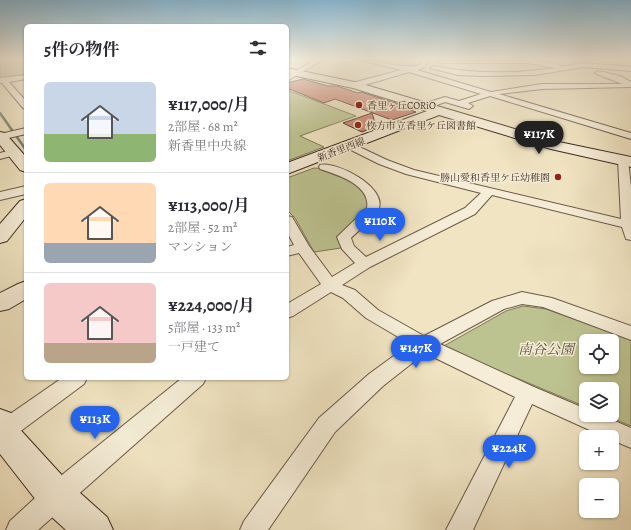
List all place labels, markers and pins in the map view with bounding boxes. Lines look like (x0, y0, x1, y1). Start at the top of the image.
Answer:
place label: 香里ヶ丘CORiO (367, 99, 436, 112)
marker: 香里ヶ丘CORiO (354, 100, 364, 110)
place label: 枚方市立香里ケ丘図書館 (366, 119, 476, 132)
marker: 枚方市立香里ケ丘図書館 (353, 120, 363, 130)
pin: ¥117K (511, 121, 567, 155)
place label: 勝山愛和香里ケ丘幼稚園 (440, 171, 550, 184)
marker: 勝山愛和香里ケ丘幼稚園 (553, 172, 563, 182)
pin: ¥110K (352, 208, 408, 242)
pin: ¥147K (388, 335, 444, 369)
pin: ¥113K (67, 406, 123, 440)
pin: ¥224K (481, 435, 537, 469)

